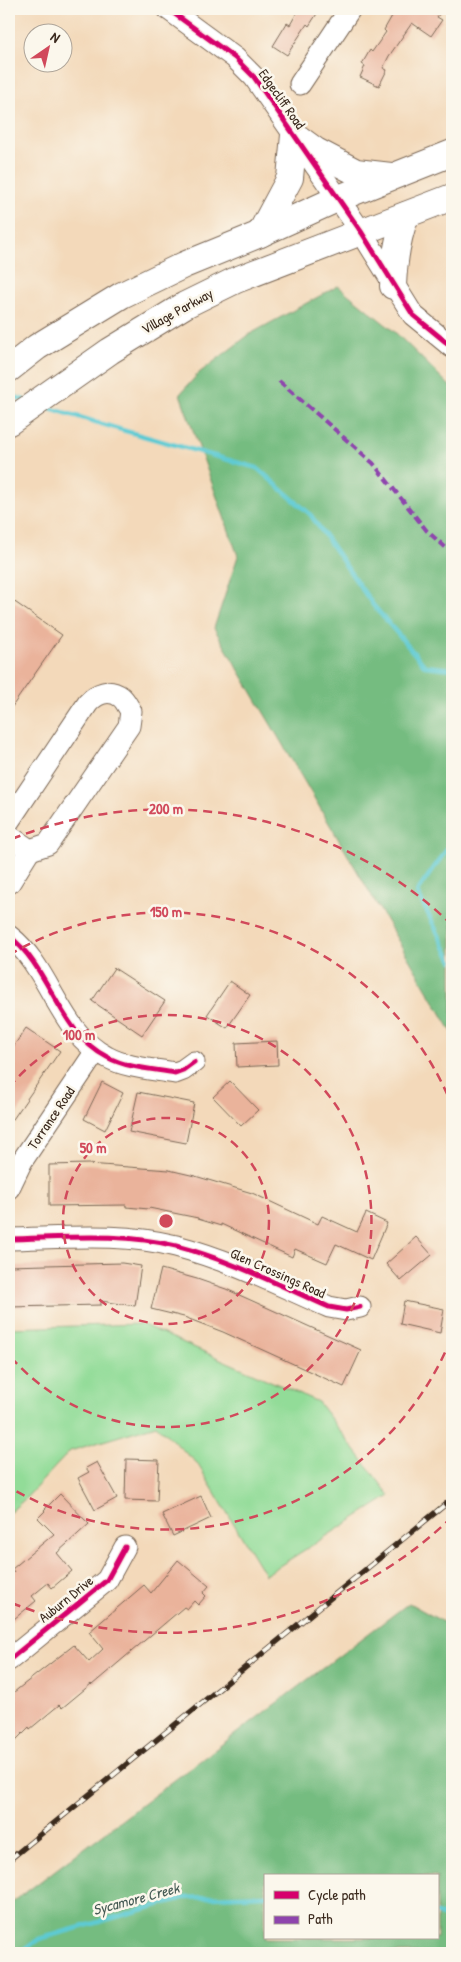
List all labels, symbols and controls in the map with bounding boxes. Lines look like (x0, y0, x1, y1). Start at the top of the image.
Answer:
north arrow (22, 22, 72, 72)
text: N (47, 27, 64, 47)
street label: Edgecliff Road (254, 65, 310, 134)
street label: Village Parkway (138, 283, 216, 339)
text: 200 m (149, 798, 183, 819)
text: 150 m (150, 901, 182, 922)
text: 100 m (63, 1024, 95, 1045)
street label: Torrance Road (23, 1082, 79, 1153)
text: 50 m (80, 1137, 106, 1158)
centre of rings (157, 1212, 175, 1230)
street label: Glen Crossings Road (227, 1243, 329, 1303)
street label: Auburn Drive (34, 1570, 97, 1626)
legend (264, 1874, 438, 1940)
water label: Sycamore Creek (90, 1876, 183, 1920)
text: Cycle path (308, 1884, 366, 1905)
text: Path (308, 1908, 333, 1929)

